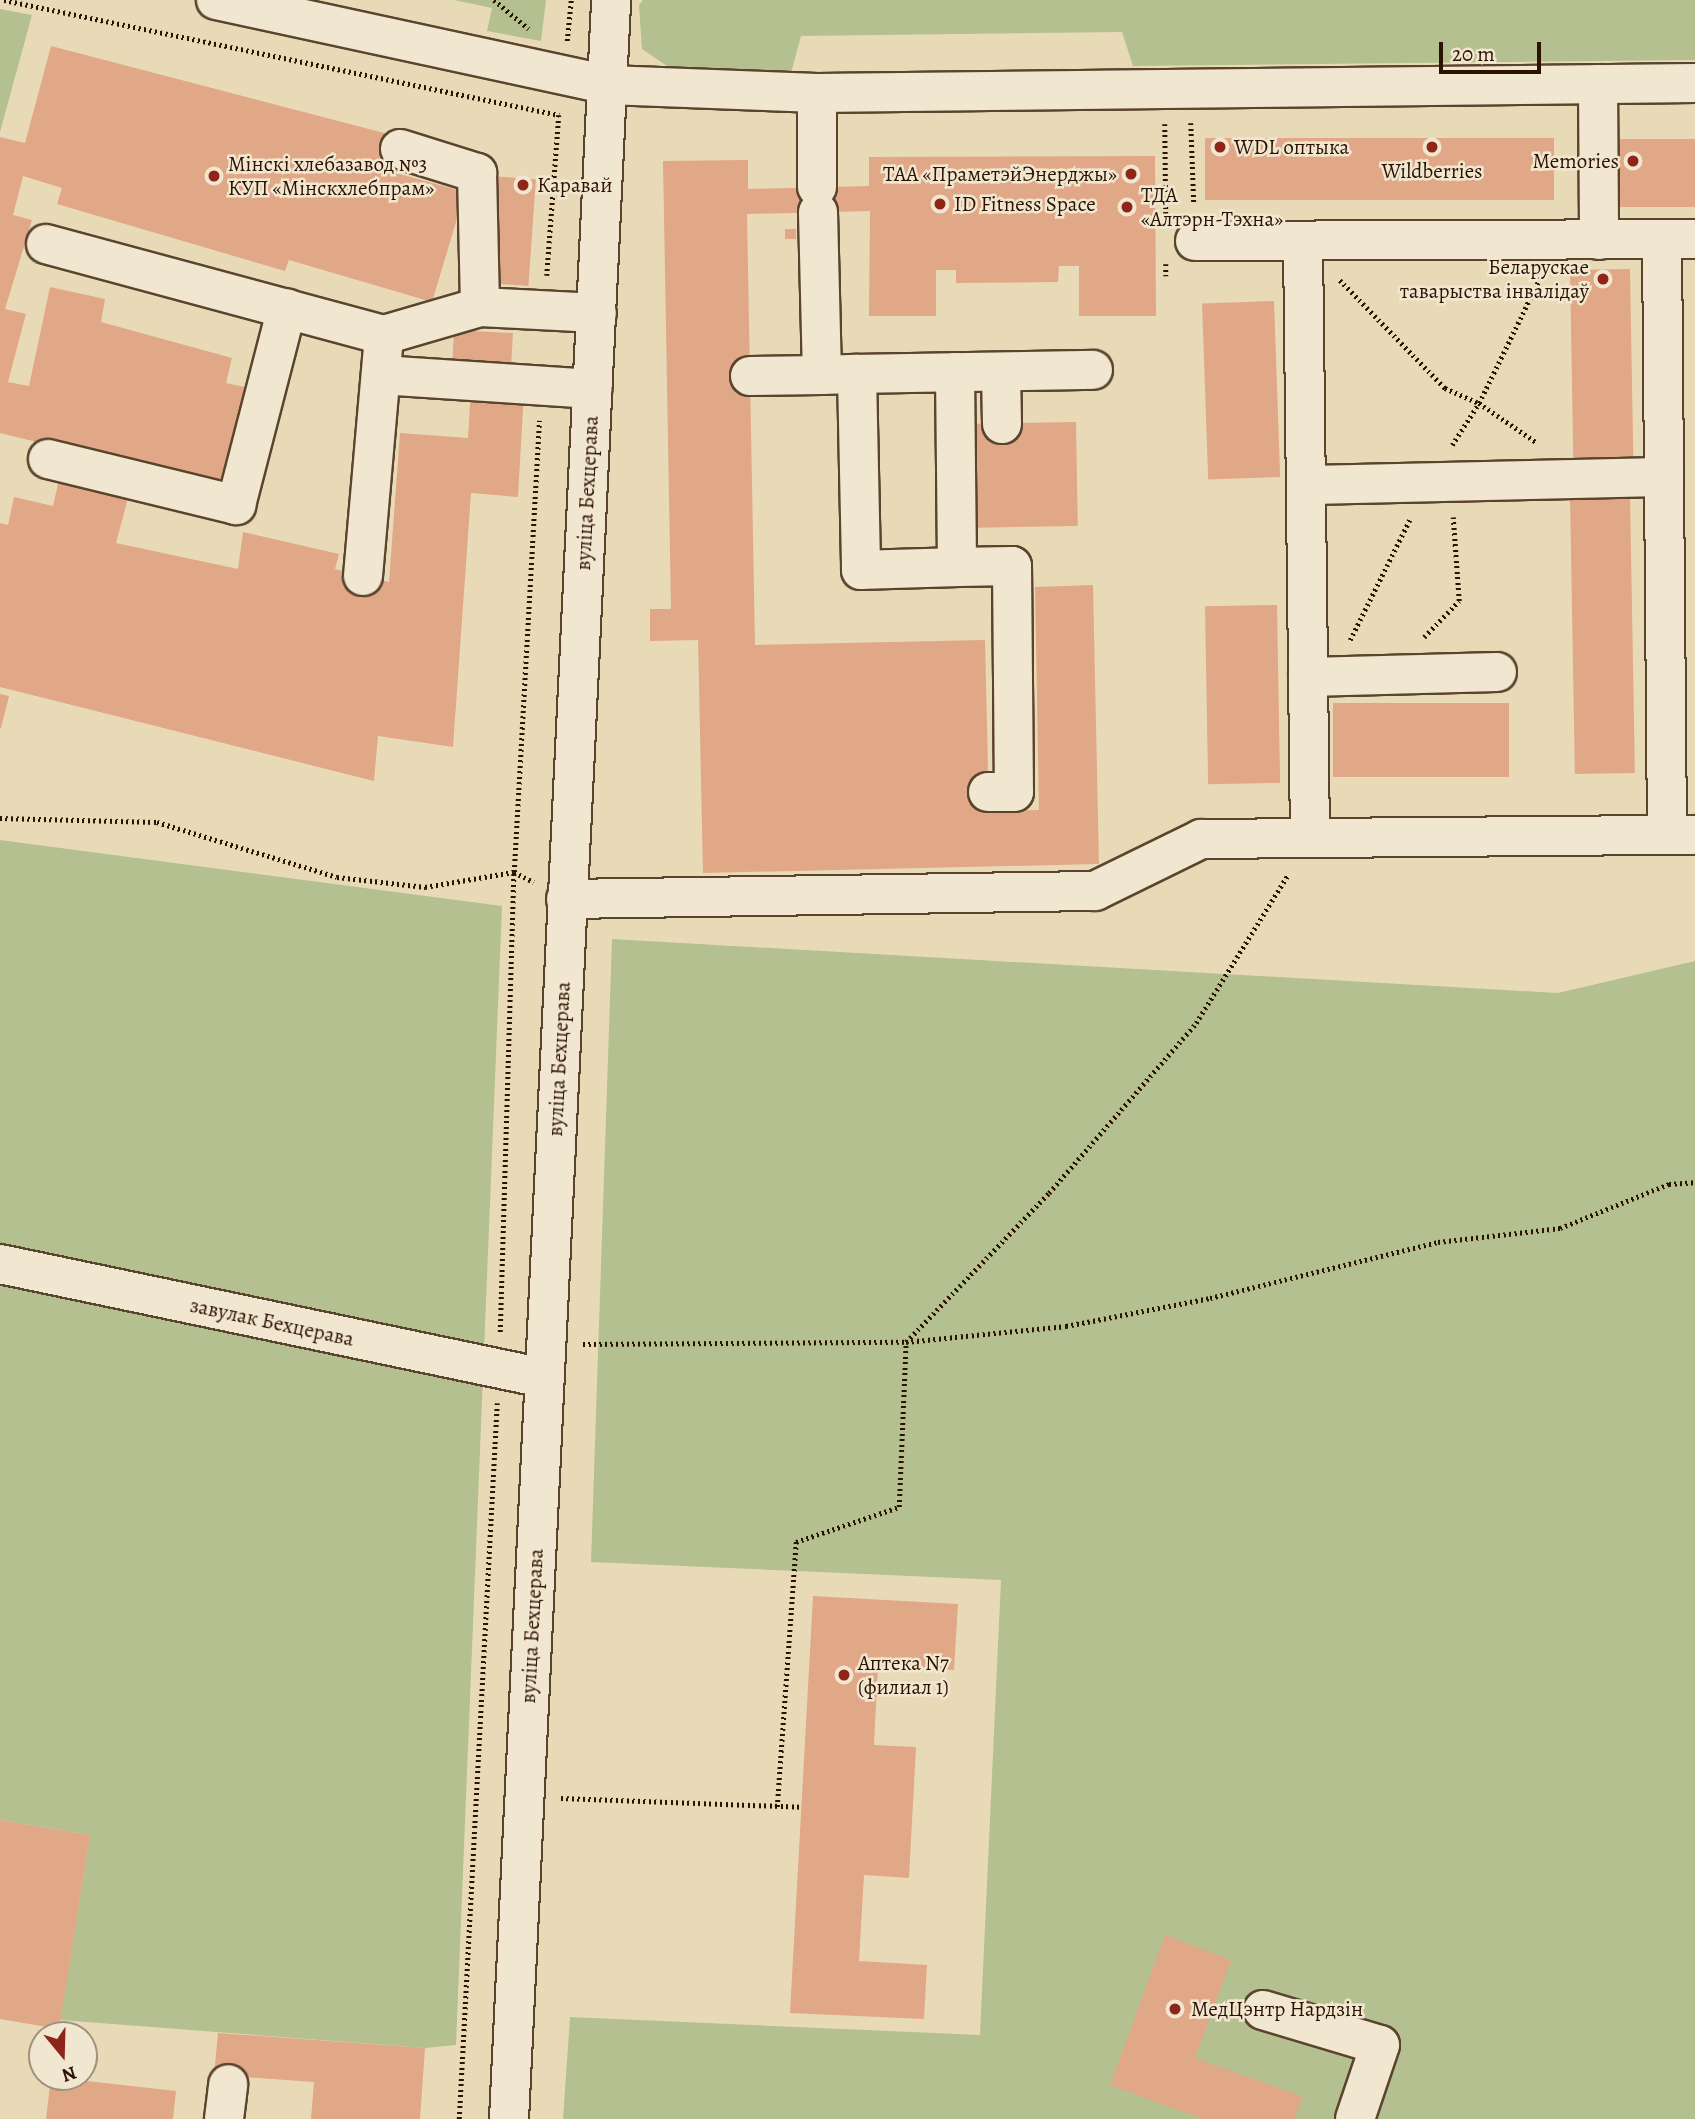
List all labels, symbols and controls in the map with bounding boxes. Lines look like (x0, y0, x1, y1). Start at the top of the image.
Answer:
scale bar (1443, 28, 1544, 72)
text: 20 m (1452, 40, 1495, 68)
place label: WDL оптыка (1234, 134, 1349, 160)
marker: WDL оптыка (1212, 139, 1228, 155)
marker: Wildberries (1424, 139, 1440, 155)
place label: Memories (1532, 148, 1619, 174)
place label: Мінскі хлебазавод №3 КУП «Мінскхлебпрам» (228, 151, 434, 201)
marker: Memories (1625, 153, 1641, 169)
place label: Wildberries (1382, 158, 1482, 184)
place label: ТАА «ПраметэйЭнерджы» (883, 161, 1117, 187)
marker: ТАА «ПраметэйЭнерджы» (1123, 166, 1139, 182)
marker: Мінскі хлебазавод №3 КУП «Мінскхлебпрам» (206, 168, 222, 184)
place label: Каравай (537, 172, 613, 198)
marker: Каравай (515, 177, 531, 193)
place label: ТДА «Алтэрн-Тэхна» (1141, 182, 1283, 232)
place label: ID Fitness Space (954, 191, 1096, 217)
marker: ID Fitness Space (932, 196, 948, 212)
marker: ТДА «Алтэрн-Тэхна» (1119, 199, 1135, 215)
place label: Беларускае таварыства інвалідаў (1400, 254, 1589, 304)
marker: Беларускае таварыства інвалідаў (1595, 271, 1611, 287)
street label: вуліца Бехцерава (570, 415, 604, 571)
street label: вуліца Бехцерава (542, 981, 576, 1137)
street label: завулак Бехцерава (188, 1292, 356, 1352)
street label: вуліца Бехцерава (515, 1548, 549, 1704)
place label: Аптека N7 (филиал 1) (858, 1650, 949, 1700)
marker: Аптека N7 (филиал 1) (836, 1667, 852, 1683)
place label: МедЦэнтр Нардзін (1191, 1996, 1363, 2022)
marker: МедЦэнтр Нардзін (1165, 1999, 1185, 2019)
north arrow (28, 2021, 98, 2091)
text: N (58, 2059, 80, 2089)

